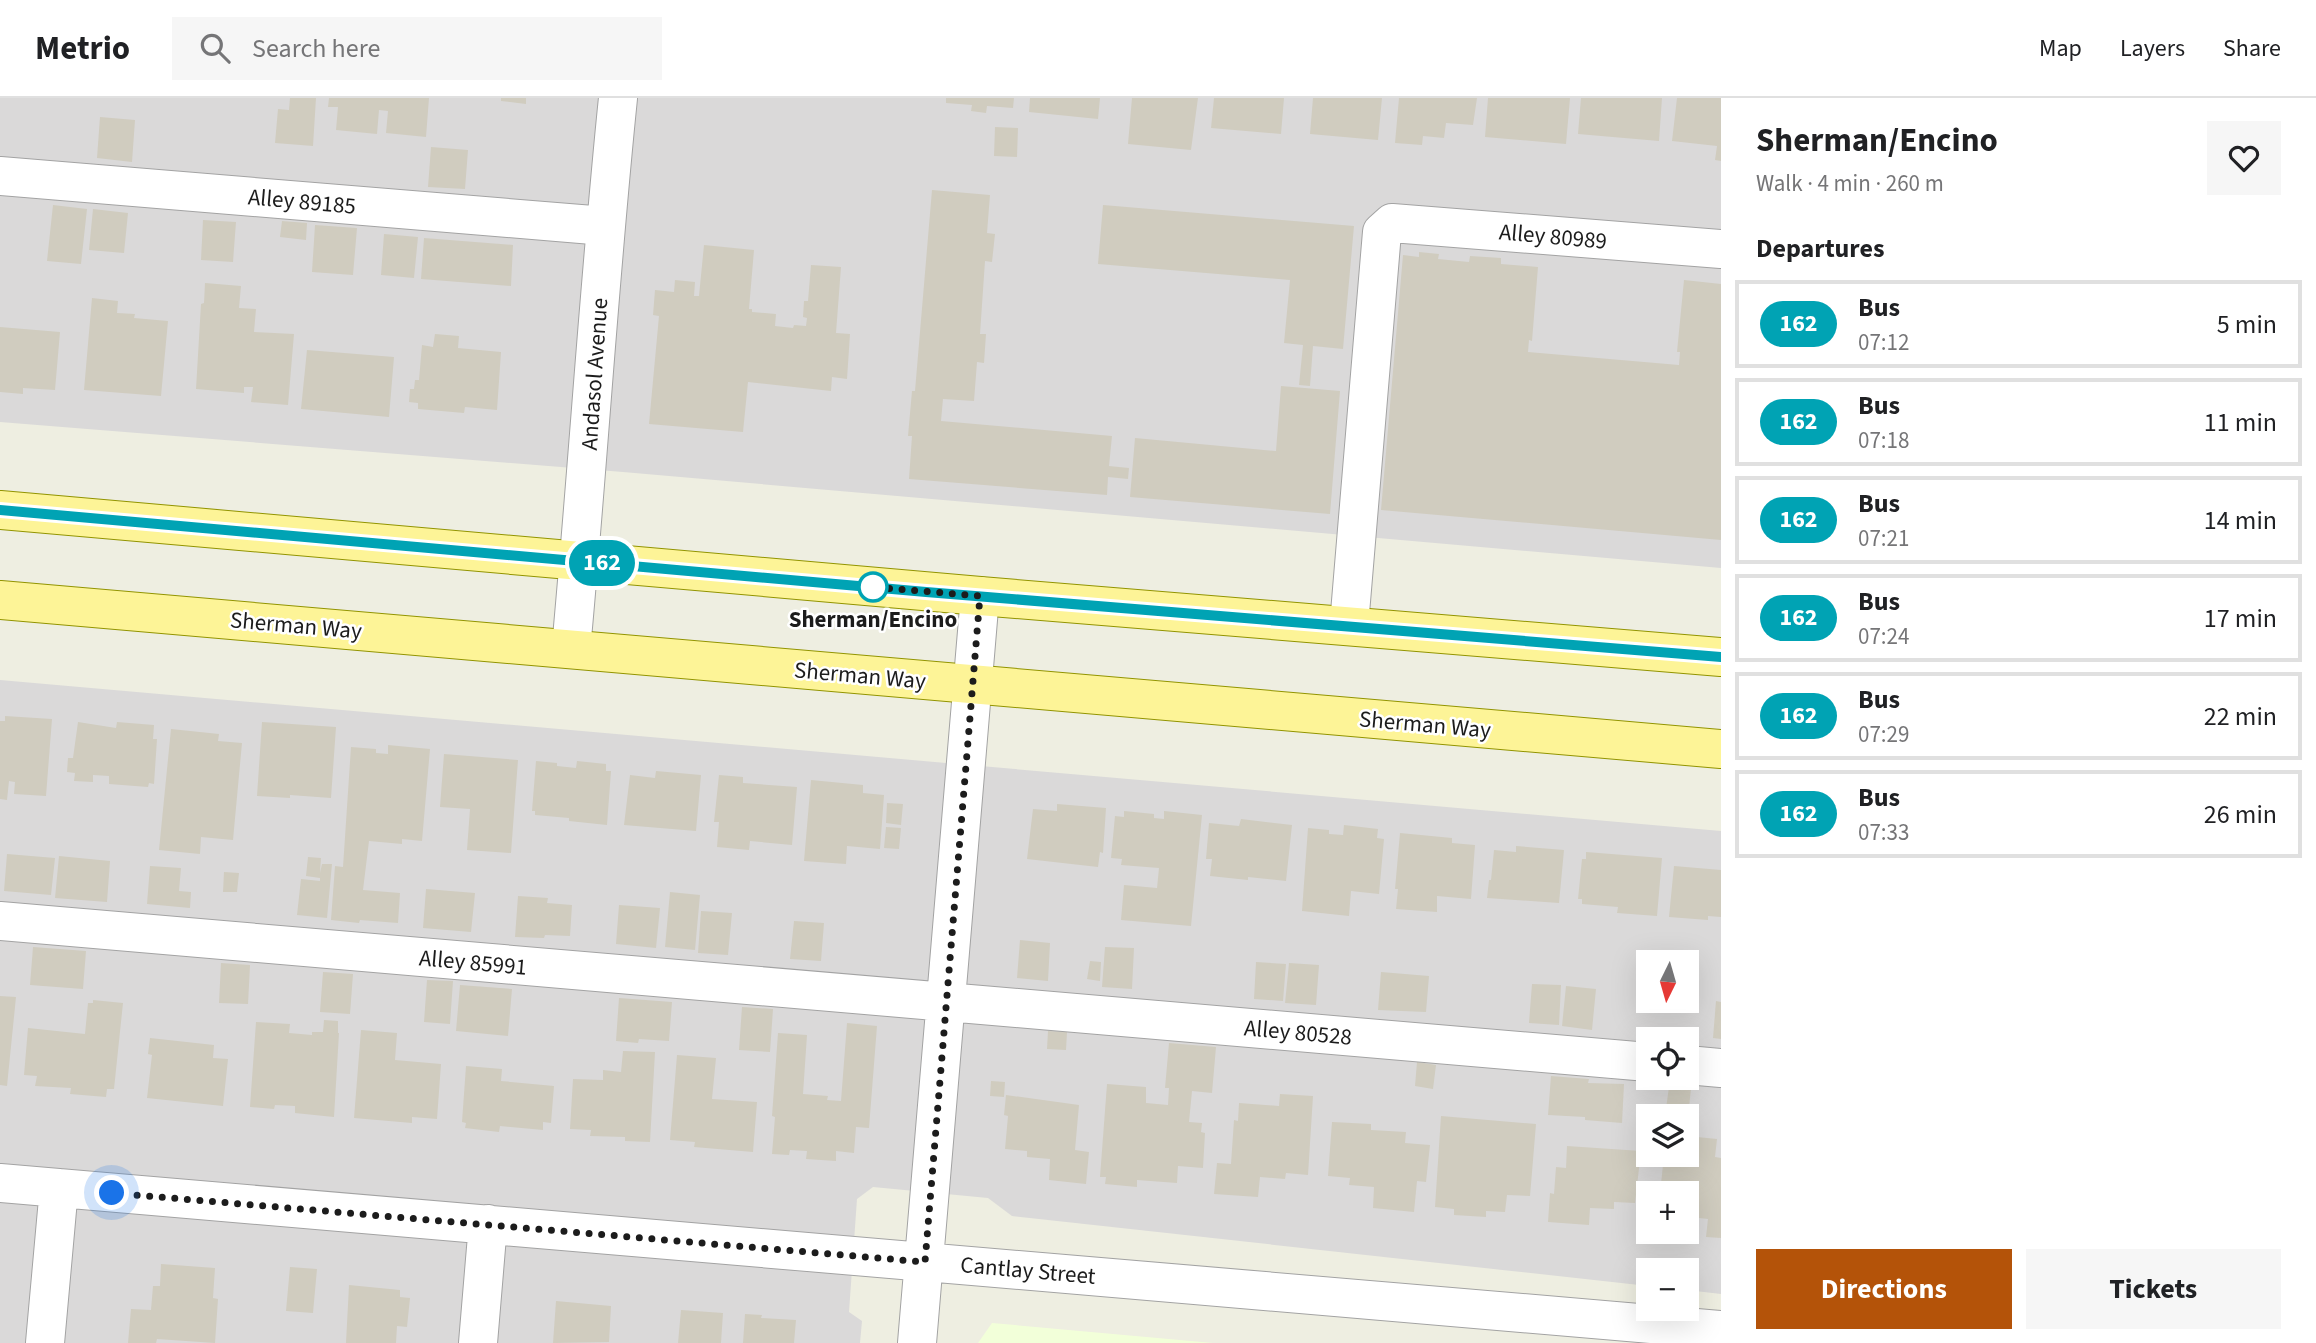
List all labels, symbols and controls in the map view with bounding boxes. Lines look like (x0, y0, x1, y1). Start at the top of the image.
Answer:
search box (172, 17, 662, 80)
text: Metrio (35, 25, 130, 72)
icon: search (196, 29, 234, 67)
text: Search here (252, 30, 380, 67)
text: Map (2039, 31, 2082, 66)
text: Layers (2120, 31, 2185, 66)
text: Share (2223, 31, 2281, 66)
text: Sherman/Encino (1756, 117, 1998, 164)
button: heart (2207, 121, 2281, 195)
text: Walk · 4 min · 260 m (1756, 167, 1944, 200)
street label: Alley 89185 (247, 180, 357, 223)
street label: Alley 80989 (1498, 215, 1608, 258)
text: Departures (1756, 230, 1884, 267)
text: Bus (1858, 289, 1900, 326)
street label: Andasol Avenue (573, 297, 616, 451)
text: 162 (1779, 306, 1818, 341)
text: 5 min (2217, 306, 2277, 343)
text: 07:12 (1858, 326, 1909, 359)
text: Bus (1858, 387, 1900, 424)
text: 162 (1779, 404, 1818, 439)
text: 11 min (2204, 404, 2277, 441)
text: 07:18 (1858, 424, 1909, 457)
text: Bus (1858, 485, 1900, 522)
text: 162 (1779, 502, 1818, 537)
text: 14 min (2204, 502, 2277, 539)
text: 07:21 (1858, 522, 1909, 555)
line badge: 162 (562, 540, 642, 586)
text: 162 (583, 545, 621, 580)
marker: Sherman/Encino (858, 572, 888, 602)
text: Bus (1858, 583, 1900, 620)
text: 162 (1779, 600, 1818, 635)
text: 17 min (2204, 600, 2277, 637)
street label: Sherman Way (229, 603, 363, 648)
place label: Sherman/Encino (789, 603, 957, 636)
text: 07:24 (1858, 620, 1909, 653)
street label: Sherman Way (793, 653, 927, 698)
text: Bus (1858, 681, 1900, 718)
text: 162 (1779, 698, 1818, 733)
text: 22 min (2204, 698, 2277, 735)
street label: Sherman Way (1358, 702, 1492, 747)
text: 07:29 (1858, 718, 1909, 751)
text: Bus (1858, 779, 1900, 816)
text: 162 (1779, 796, 1818, 831)
text: 26 min (2204, 796, 2277, 833)
text: 07:33 (1858, 816, 1909, 849)
street label: Alley 85991 (418, 941, 528, 984)
north arrow (1636, 950, 1699, 1013)
map controls (1636, 950, 1699, 1321)
street label: Alley 80528 (1243, 1011, 1353, 1054)
button: locate (1636, 1027, 1699, 1090)
button: layers (1636, 1104, 1699, 1167)
your location (94, 1175, 129, 1210)
button: + (1636, 1181, 1699, 1244)
street label: Cantlay Street (959, 1248, 1097, 1293)
button: Directions (1756, 1249, 2012, 1329)
button: Tickets (2026, 1249, 2281, 1329)
button: − (1636, 1258, 1699, 1321)

